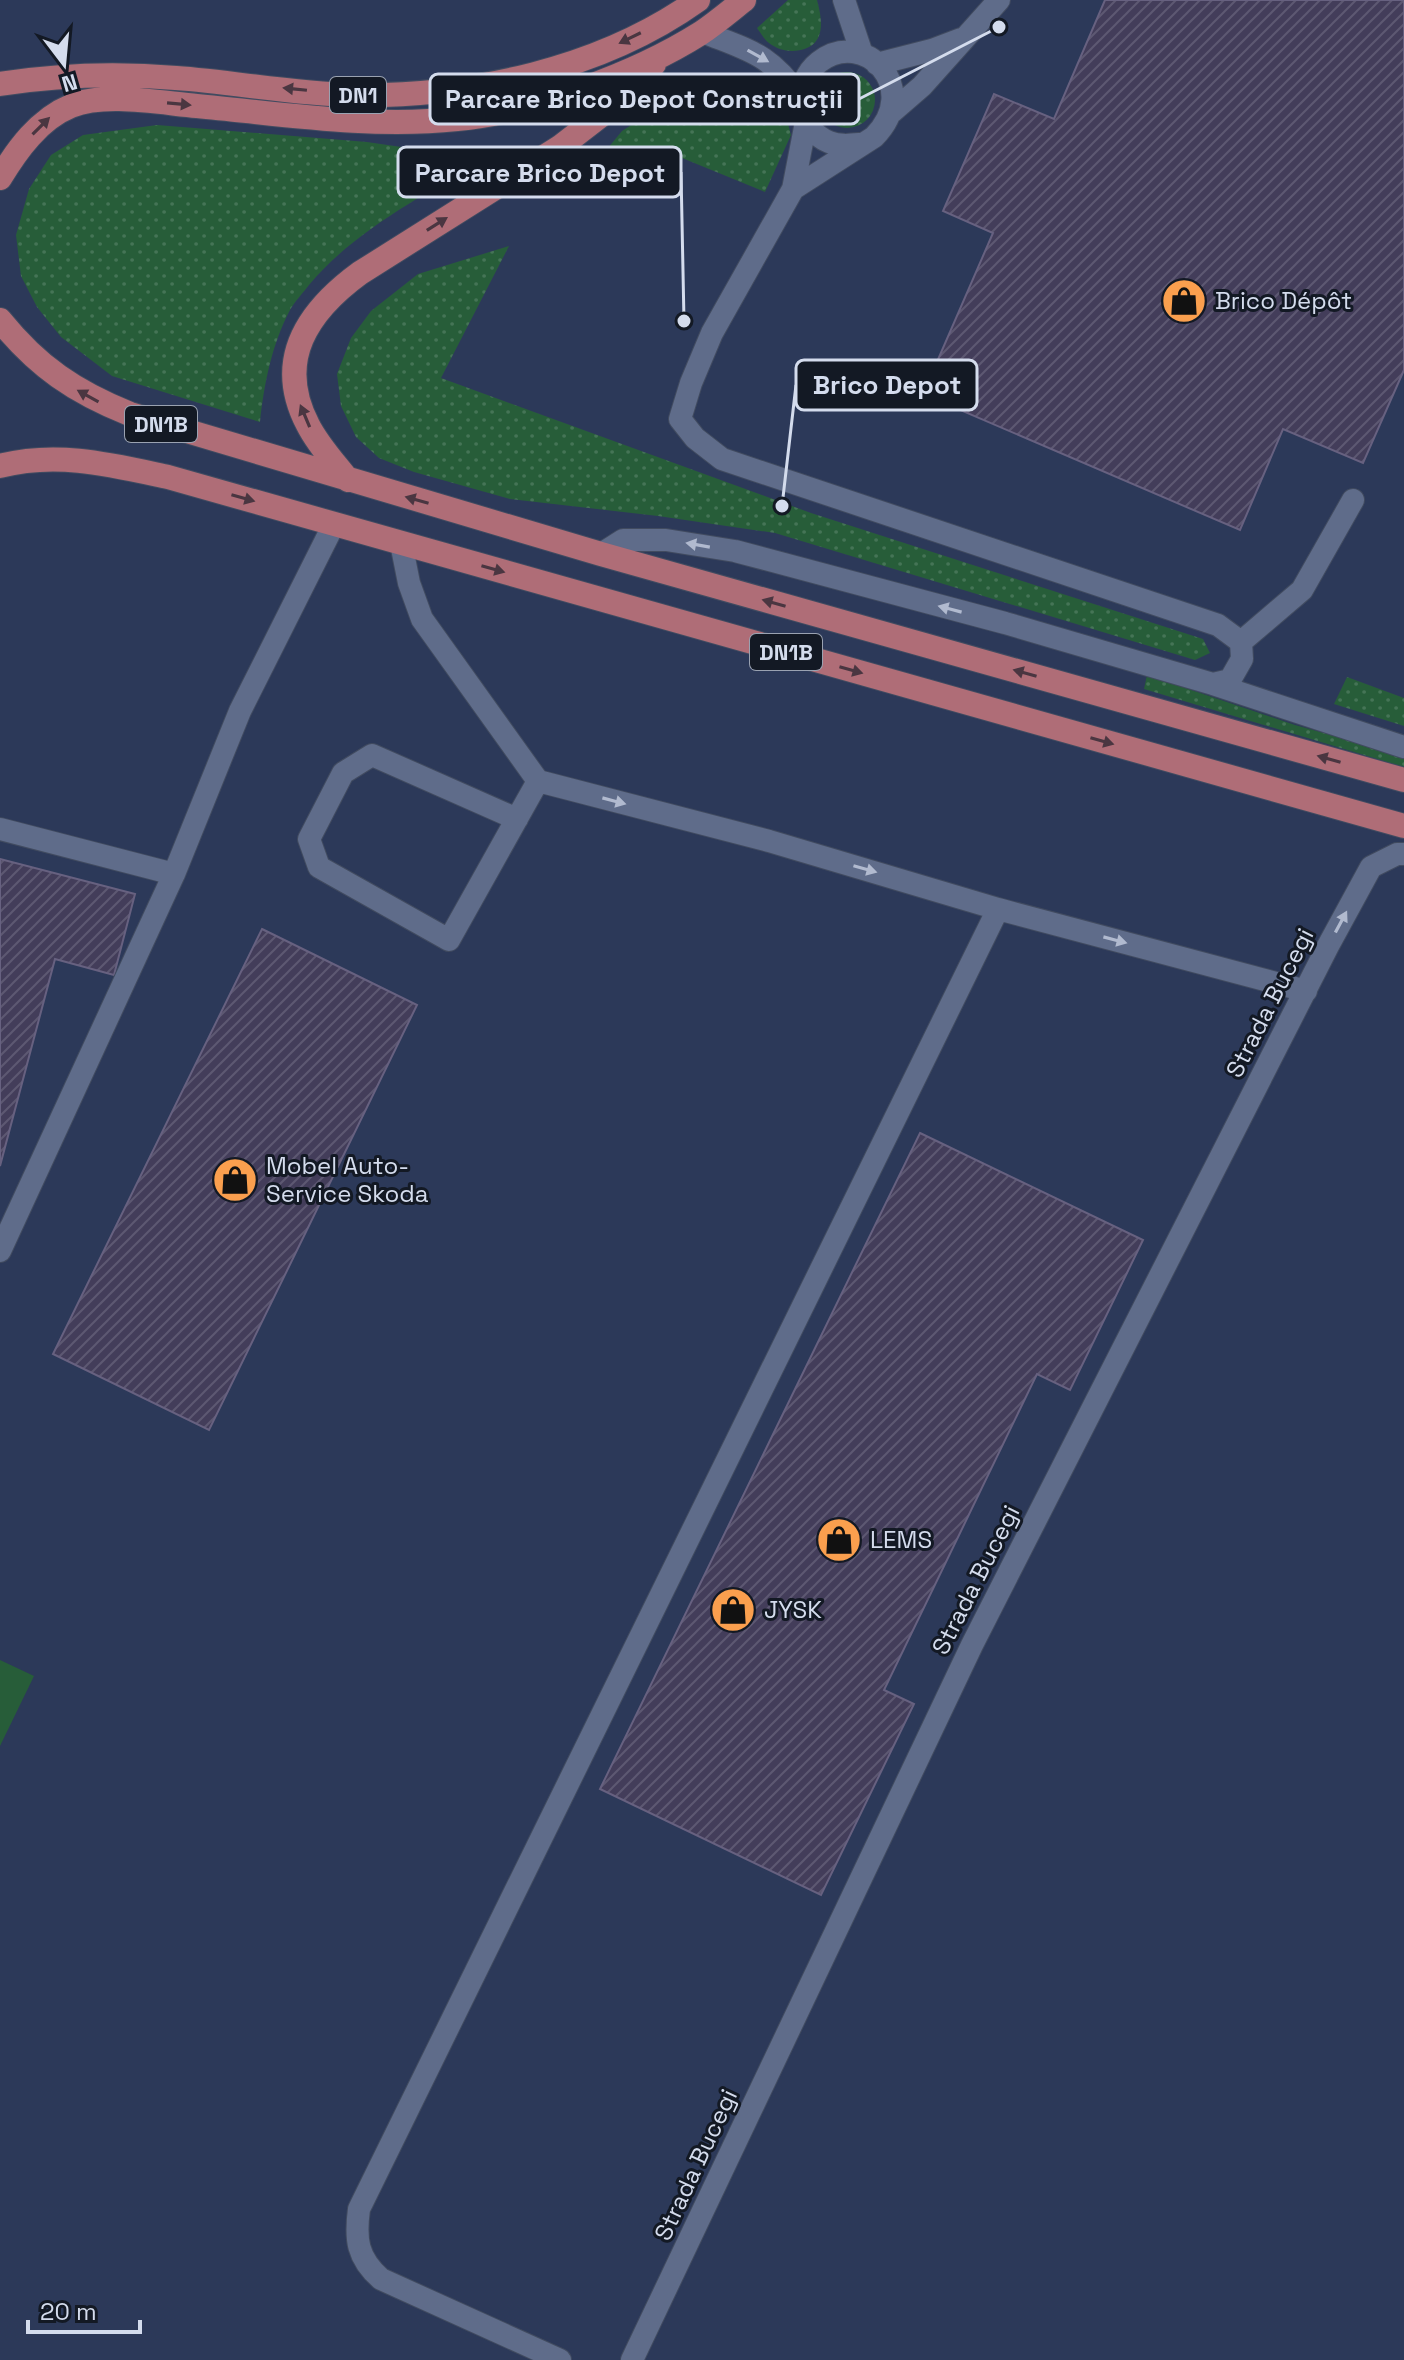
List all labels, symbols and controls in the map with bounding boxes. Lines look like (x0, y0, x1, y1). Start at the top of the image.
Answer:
north arrow (24, 24, 104, 104)
one-way arrow (619, 31, 642, 44)
one-way arrow (747, 48, 769, 62)
text: N (59, 68, 80, 99)
callout: Parcare Brico Depot Construcții (430, 74, 859, 124)
road number: DN1 (330, 77, 386, 113)
text: Parcare Brico Depot Construcții (445, 82, 843, 116)
one-way arrow (282, 83, 307, 96)
one-way arrow (167, 98, 192, 111)
one-way arrow (31, 117, 50, 136)
callout: Parcare Brico Depot (398, 147, 681, 197)
text: Parcare Brico Depot (415, 156, 665, 190)
one-way arrow (426, 218, 448, 232)
shop icon: Brico Dépôt (1160, 277, 1208, 325)
place label: Brico Dépôt (1215, 285, 1352, 316)
callout: Brico Depot (796, 360, 977, 410)
text: Brico Depot (813, 368, 961, 402)
one-way arrow (77, 389, 99, 403)
one-way arrow (298, 404, 311, 427)
road number: DN1B (125, 406, 197, 442)
one-way arrow (231, 493, 256, 505)
one-way arrow (405, 493, 429, 506)
one-way arrow (685, 538, 710, 551)
one-way arrow (482, 563, 506, 576)
one-way arrow (762, 596, 786, 609)
one-way arrow (937, 602, 962, 614)
road number: DN1B (750, 634, 822, 670)
one-way arrow (840, 664, 864, 677)
one-way arrow (1012, 666, 1036, 679)
one-way arrow (1090, 735, 1114, 748)
one-way arrow (1316, 752, 1341, 764)
one-way arrow (601, 795, 626, 807)
one-way arrow (853, 863, 877, 876)
one-way arrow (1334, 910, 1348, 933)
street label: Strada Bucegi (1219, 923, 1321, 1083)
one-way arrow (1102, 934, 1127, 946)
place label: Mobel Auto- Service Skoda (266, 1150, 429, 1209)
shop icon: Mobel Auto- Service Skoda (211, 1156, 259, 1204)
street label: Strada Bucegi (925, 1500, 1027, 1660)
shop icon: LEMS (815, 1516, 863, 1564)
place label: LEMS (870, 1524, 932, 1555)
shop icon: JYSK (709, 1586, 757, 1634)
place label: JYSK (764, 1594, 822, 1625)
street label: Strada Bucegi (647, 2084, 744, 2246)
scale bar (28, 2284, 140, 2334)
text: 20 m (40, 2296, 97, 2327)

